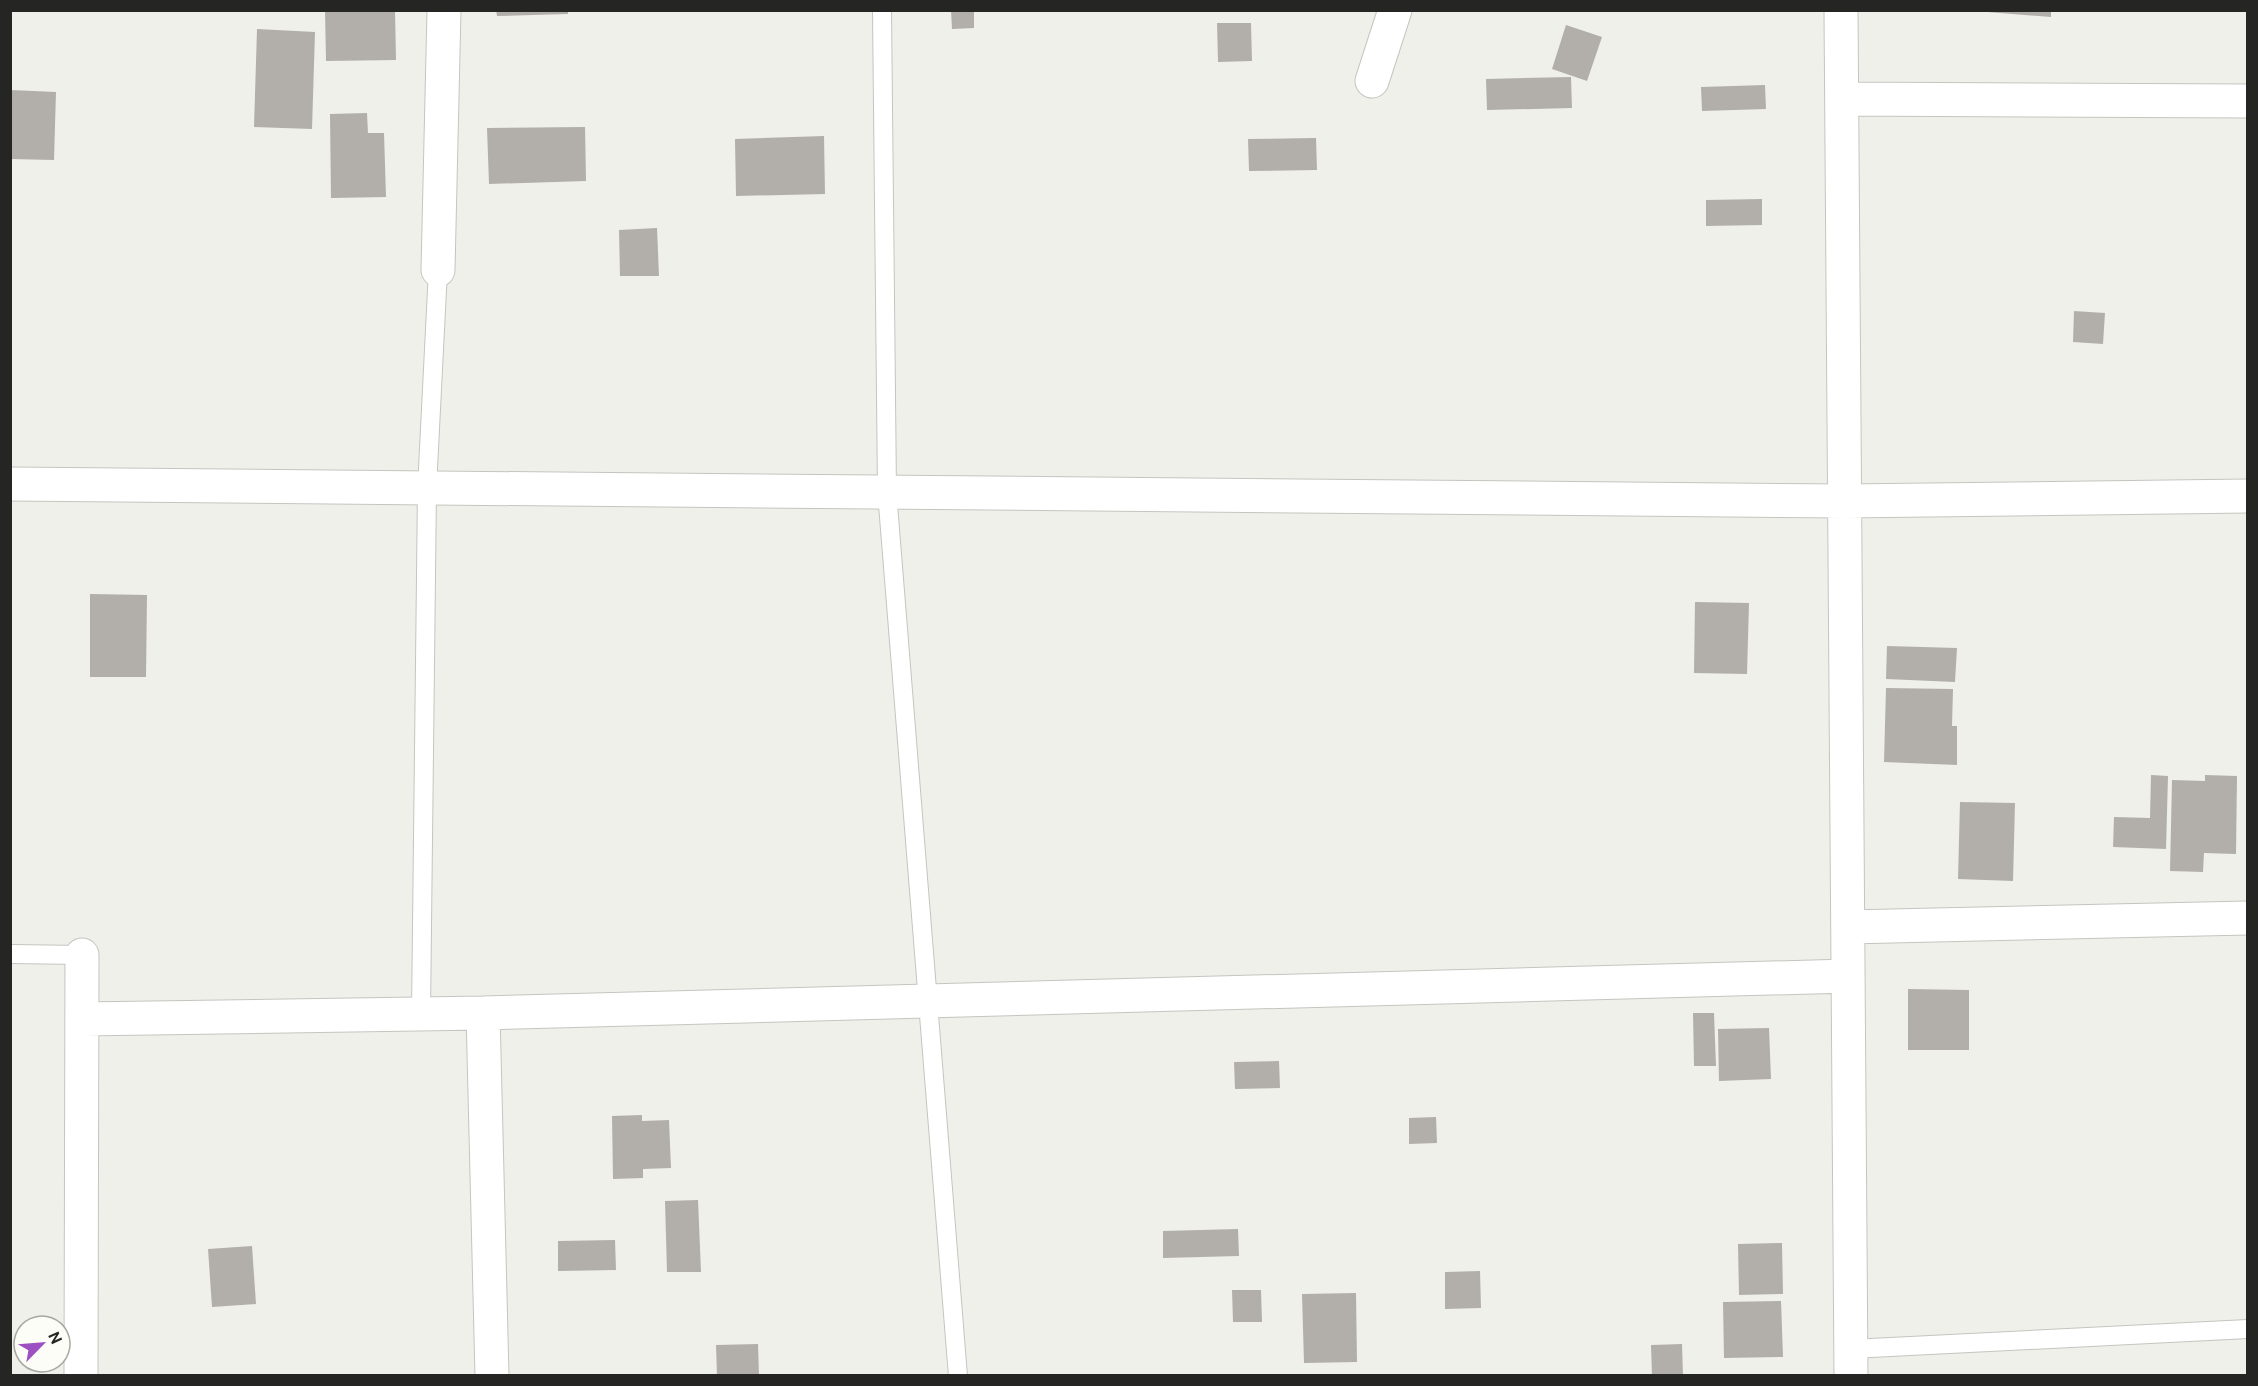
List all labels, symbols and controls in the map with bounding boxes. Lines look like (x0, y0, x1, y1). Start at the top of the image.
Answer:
north arrow (12, 1314, 72, 1374)
text: N (44, 1329, 66, 1347)

